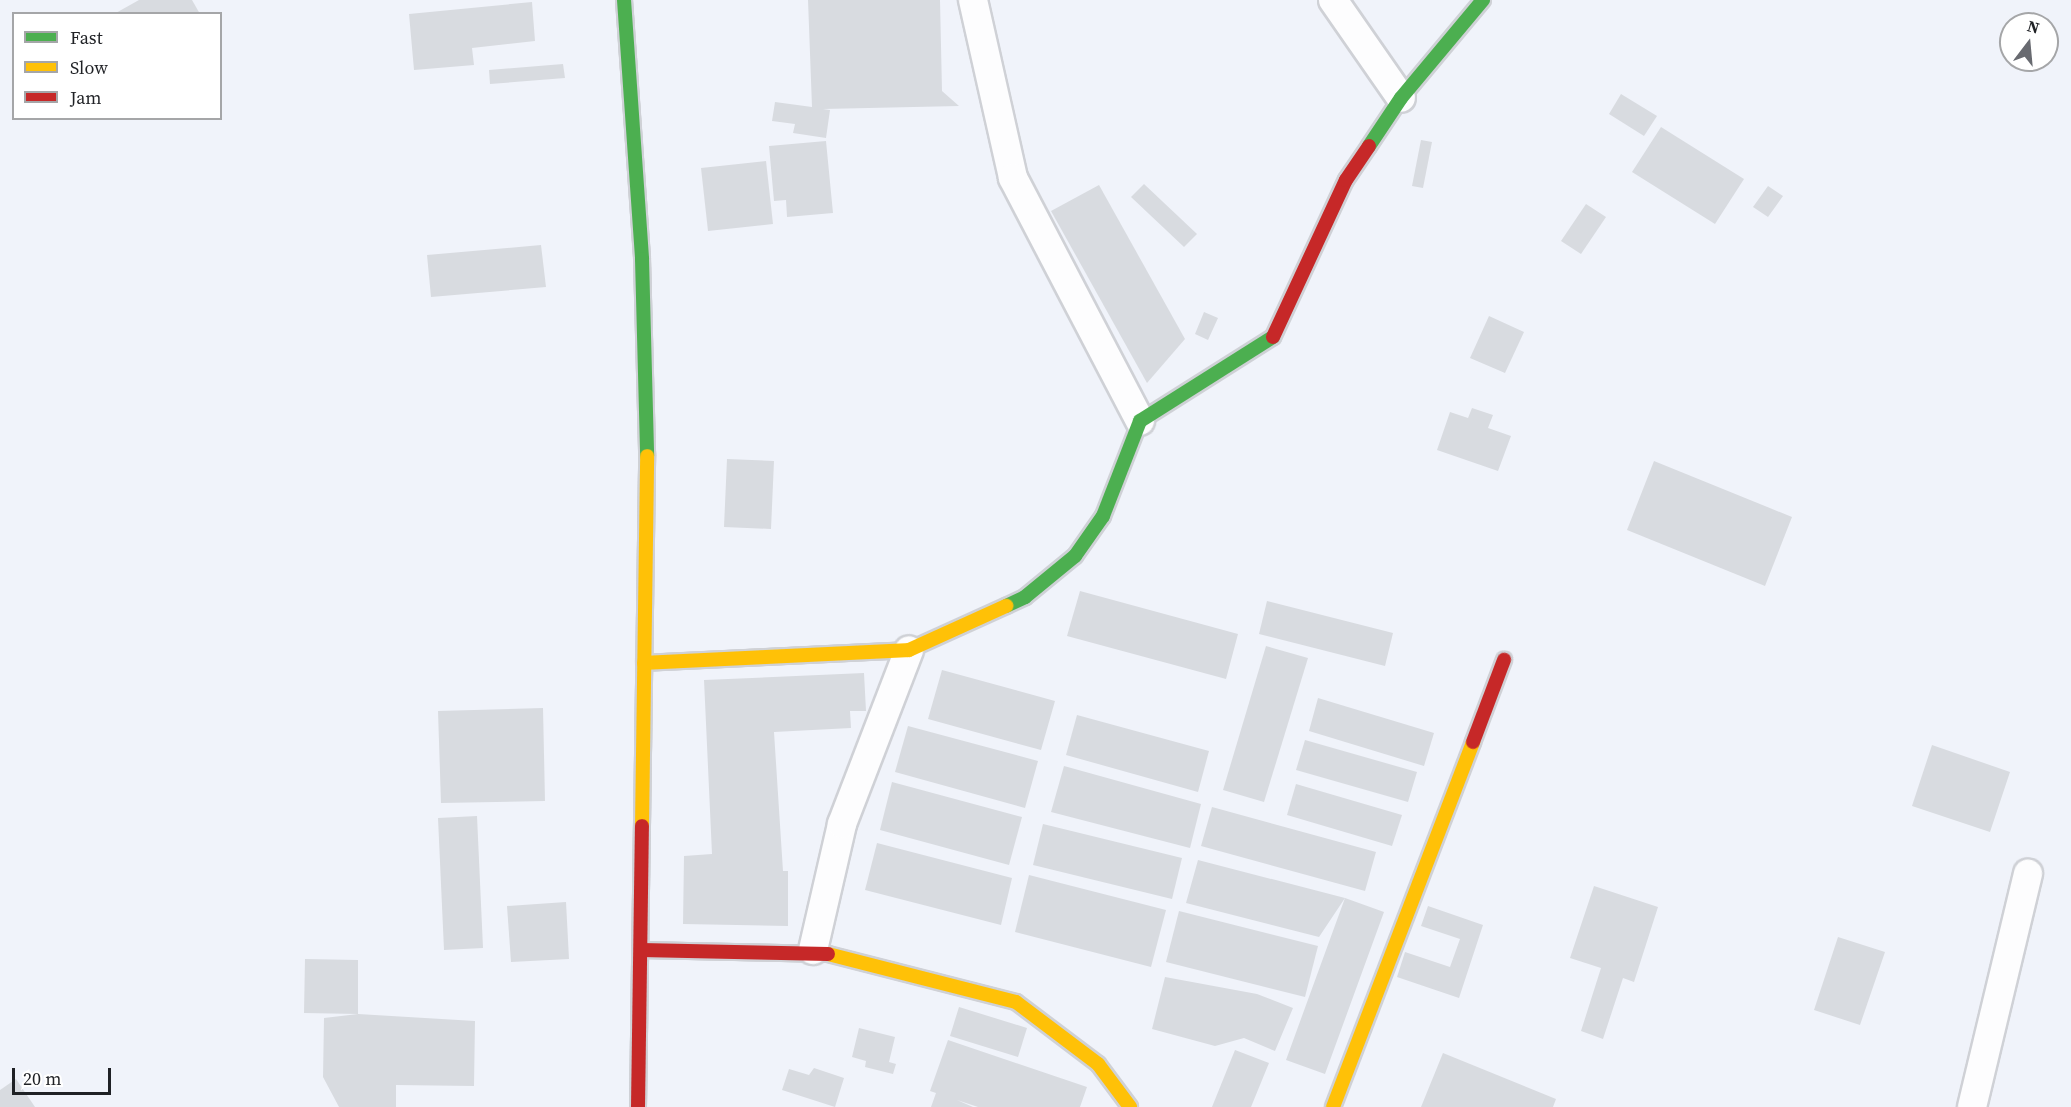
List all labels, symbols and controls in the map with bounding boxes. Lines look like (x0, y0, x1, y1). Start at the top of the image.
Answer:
legend (12, 12, 222, 120)
north arrow (1999, 12, 2059, 72)
text: N (2025, 14, 2042, 39)
text: Fast (70, 25, 103, 50)
text: Slow (70, 55, 108, 80)
text: Jam (70, 85, 102, 110)
scale bar (15, 1056, 114, 1094)
text: 20 m (23, 1066, 61, 1091)

